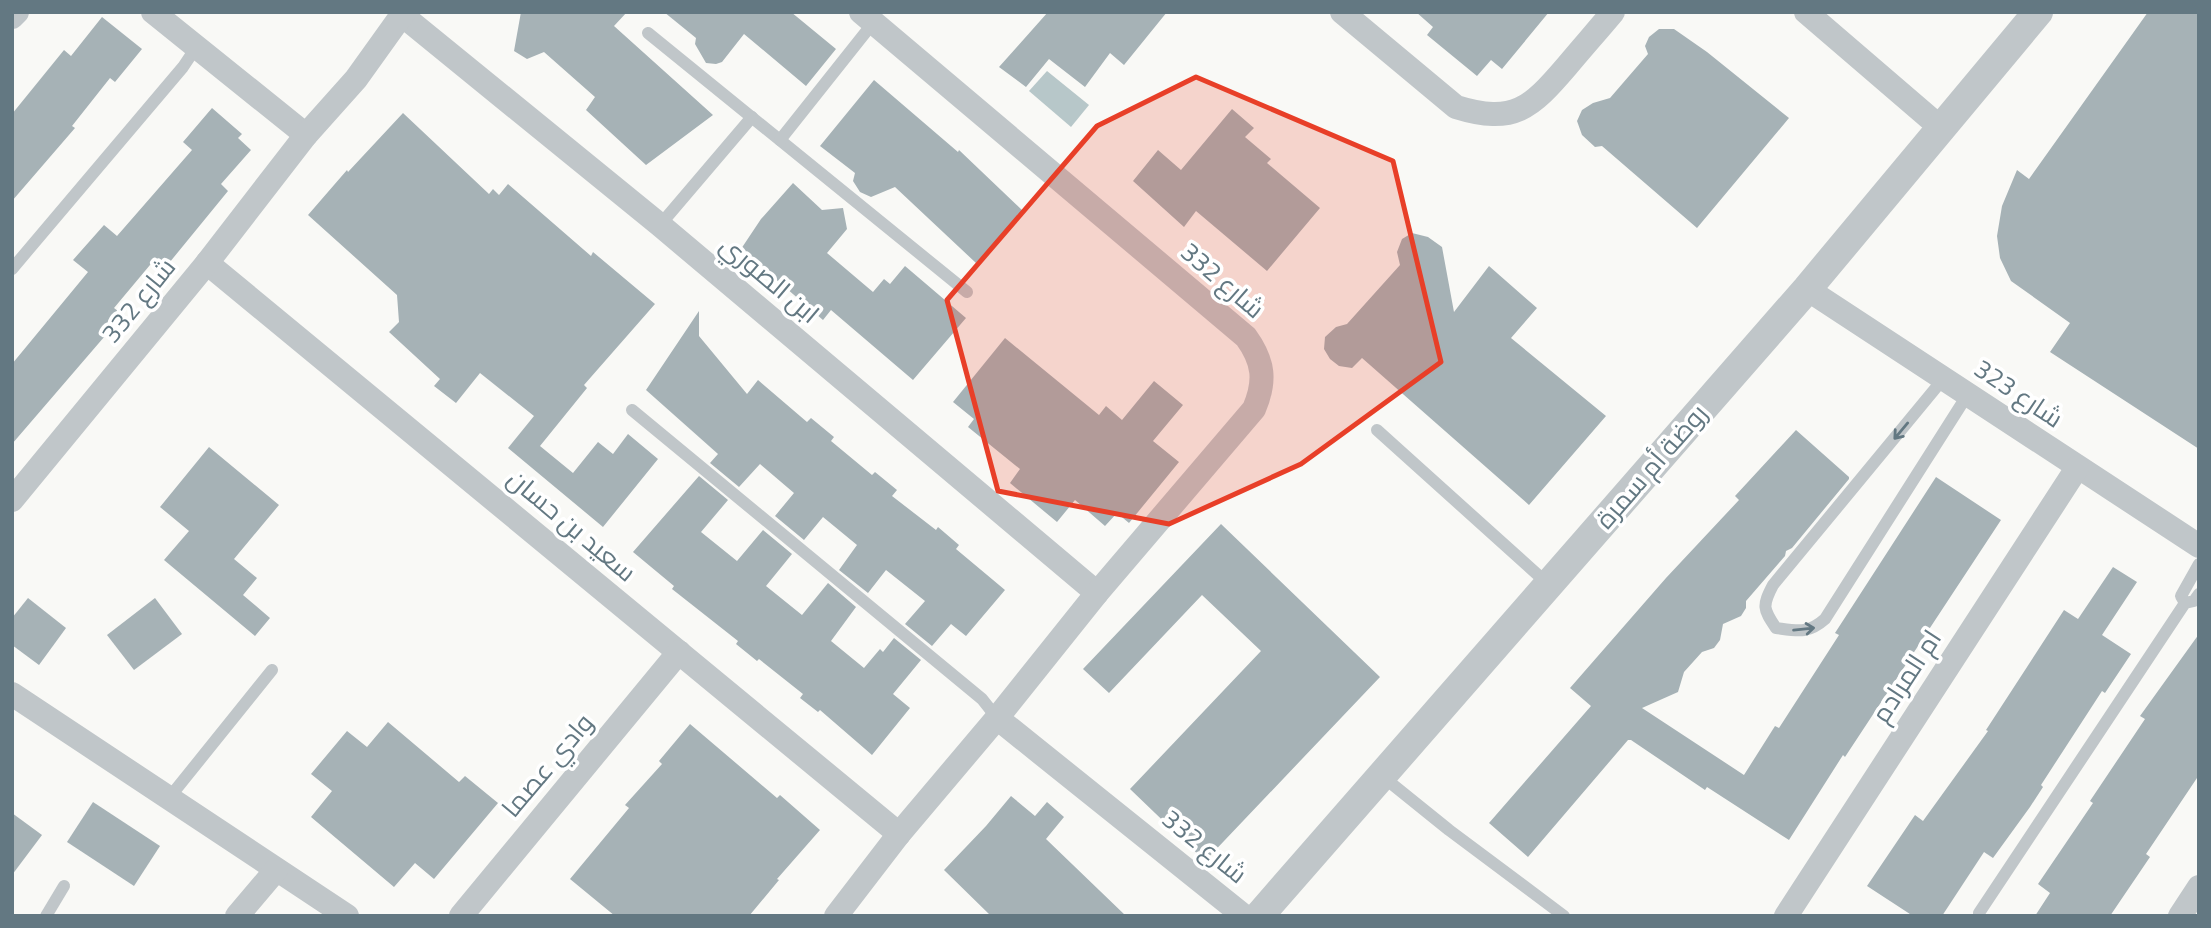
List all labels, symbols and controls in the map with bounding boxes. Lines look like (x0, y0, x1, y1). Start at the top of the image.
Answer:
street label: ابن الصوري (711, 226, 828, 333)
street label: شارع 332 (1173, 233, 1273, 327)
street label: شارع 332 (91, 249, 185, 351)
street label: شارع 323 (1967, 349, 2071, 437)
street label: روضة أم سمرة (1586, 395, 1716, 537)
one-way arrow (1893, 422, 1909, 440)
street label: سعيد بن حسان (499, 459, 645, 591)
one-way arrow (1792, 622, 1815, 635)
street label: ام المرادم (1861, 622, 1951, 730)
street label: وادي عصما (492, 704, 603, 826)
street label: شارع 332 (1154, 799, 1256, 893)

